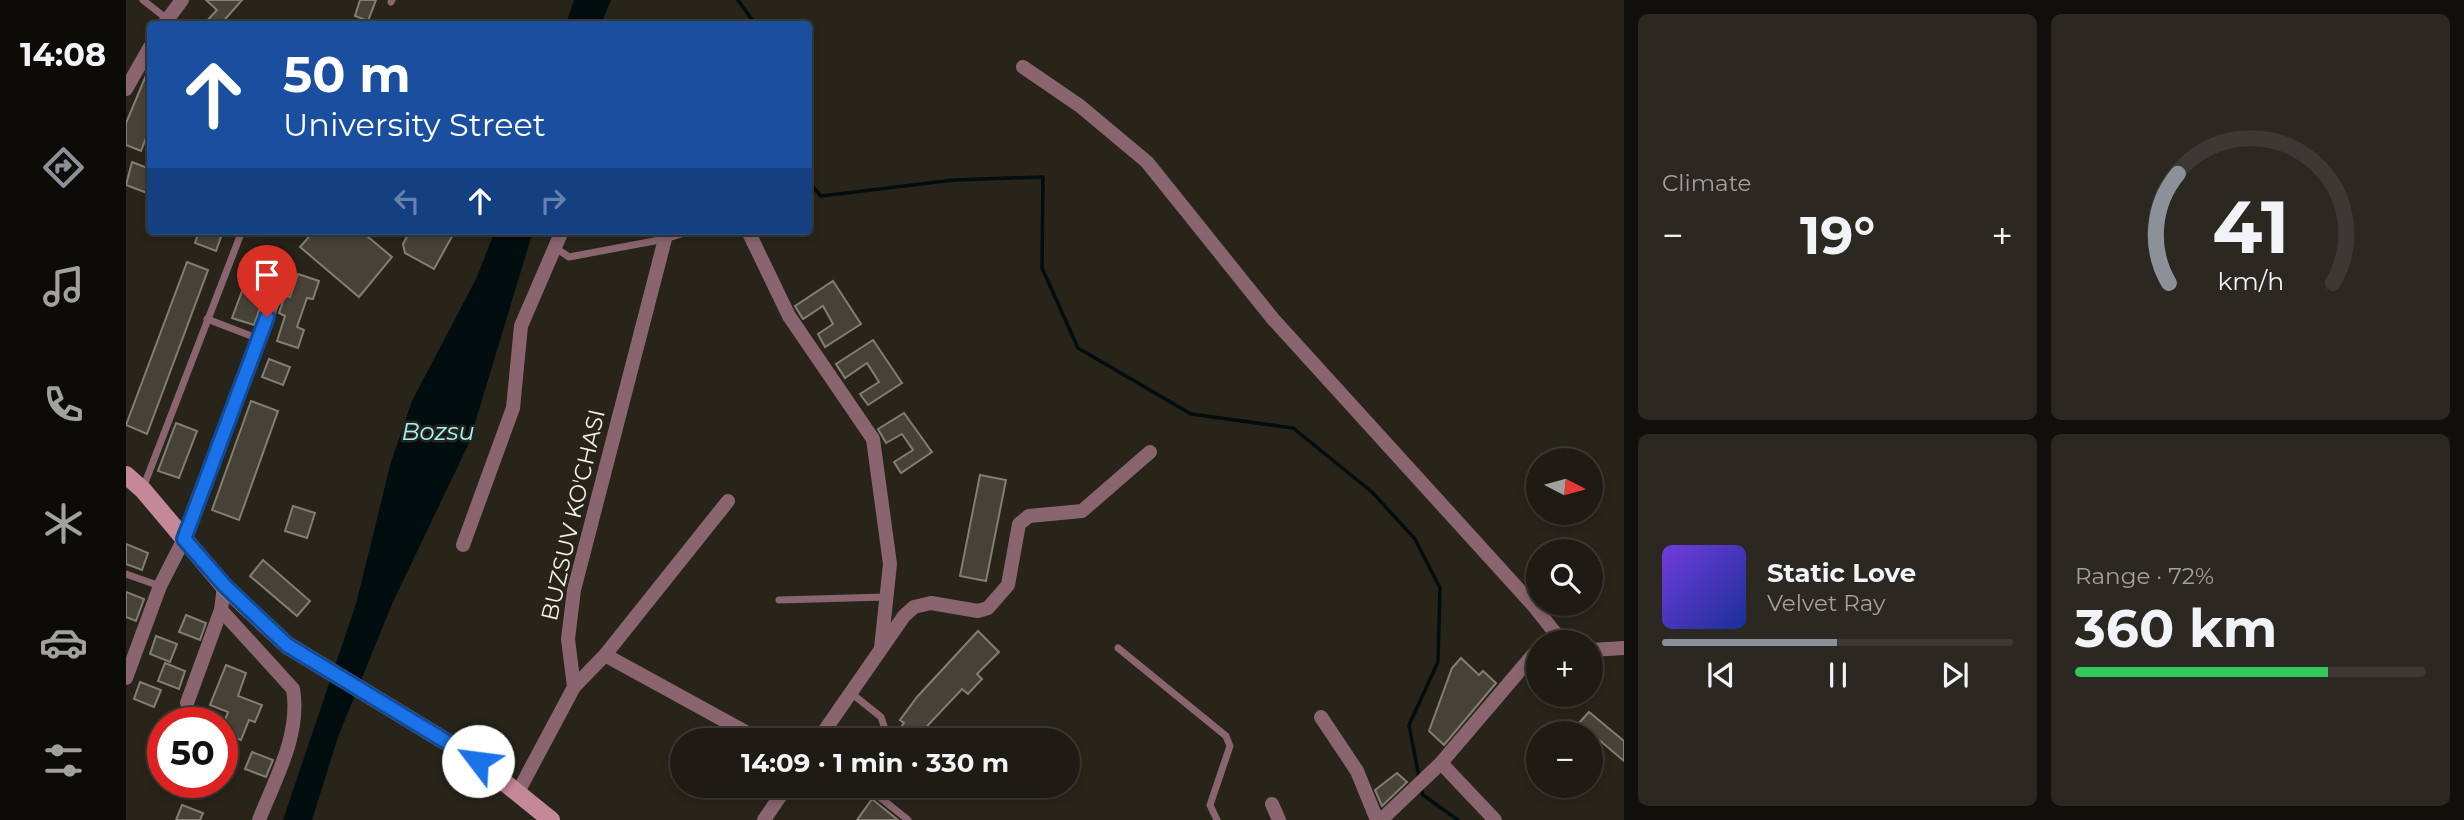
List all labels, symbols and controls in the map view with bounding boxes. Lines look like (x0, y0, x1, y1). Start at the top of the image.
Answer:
text: 14:08 (20, 35, 106, 74)
text: 50 m (283, 45, 411, 104)
icon: ahead (168, 49, 259, 140)
text: University Street (283, 105, 546, 144)
icon: directions (39, 143, 88, 192)
text: Climate (1662, 169, 1751, 197)
icon: left (388, 182, 426, 220)
icon: ahead (461, 182, 499, 220)
icon: right (534, 182, 572, 220)
text: 41 (2212, 183, 2289, 271)
text: 19° (1800, 204, 1875, 267)
text: − (1662, 212, 1684, 259)
text: + (1991, 212, 2013, 259)
pin (237, 245, 297, 317)
icon: arrive (248, 256, 286, 294)
icon: music (39, 262, 88, 311)
text: km/h (2217, 266, 2284, 296)
icon: phone (39, 380, 88, 429)
street label: BUZSUV KO'CHASI (535, 407, 611, 623)
water label: Bozsu (401, 417, 475, 446)
north arrow (1526, 448, 1603, 525)
map controls (1526, 448, 1603, 798)
icon: climate (39, 499, 88, 548)
button: search (1526, 539, 1603, 616)
text: Static Love (1767, 557, 1916, 589)
text: Range · 72% (2075, 562, 2214, 590)
text: Velvet Ray (1767, 589, 1885, 617)
text: 360 km (2075, 597, 2277, 660)
icon: car (39, 618, 88, 667)
button: + (1526, 630, 1603, 707)
icon: previous (1702, 656, 1740, 694)
icon: pause (1819, 656, 1857, 694)
icon: next (1936, 656, 1974, 694)
speed limit sign: 50 (147, 707, 238, 798)
button: − (1526, 721, 1603, 798)
position arrow (441, 724, 515, 798)
icon: filters (39, 736, 88, 785)
text: 14:09 · 1 min · 330 m (741, 747, 1009, 779)

